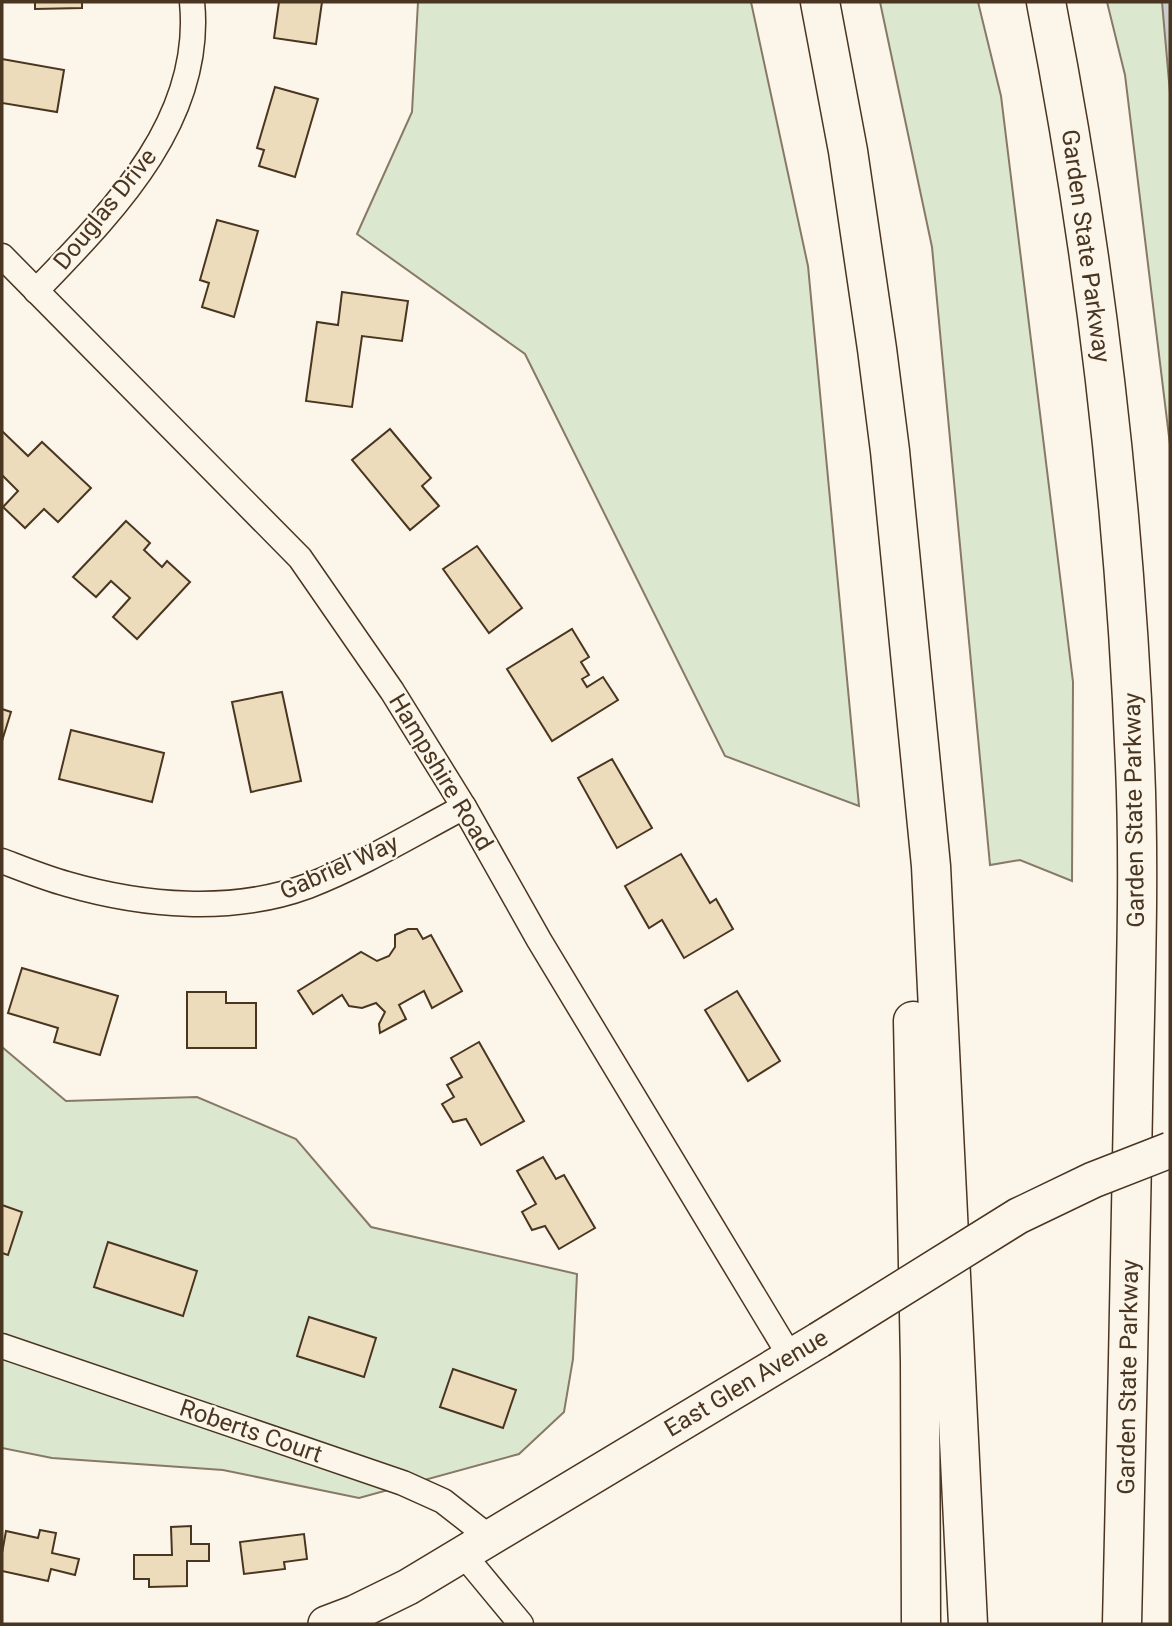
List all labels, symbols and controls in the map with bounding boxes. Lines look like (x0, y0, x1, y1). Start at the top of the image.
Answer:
street label: Garden State Parkway (1056, 128, 1116, 365)
street label: Douglas Drive (48, 143, 162, 275)
street label: Hampshire Road (383, 689, 499, 855)
street label: Garden State Parkway (1118, 692, 1150, 928)
street label: Gabriel Way (276, 828, 403, 906)
street label: Garden State Parkway (1112, 1259, 1144, 1495)
street label: East Glen Avenue (659, 1323, 833, 1443)
street label: Roberts Court (176, 1394, 326, 1468)

